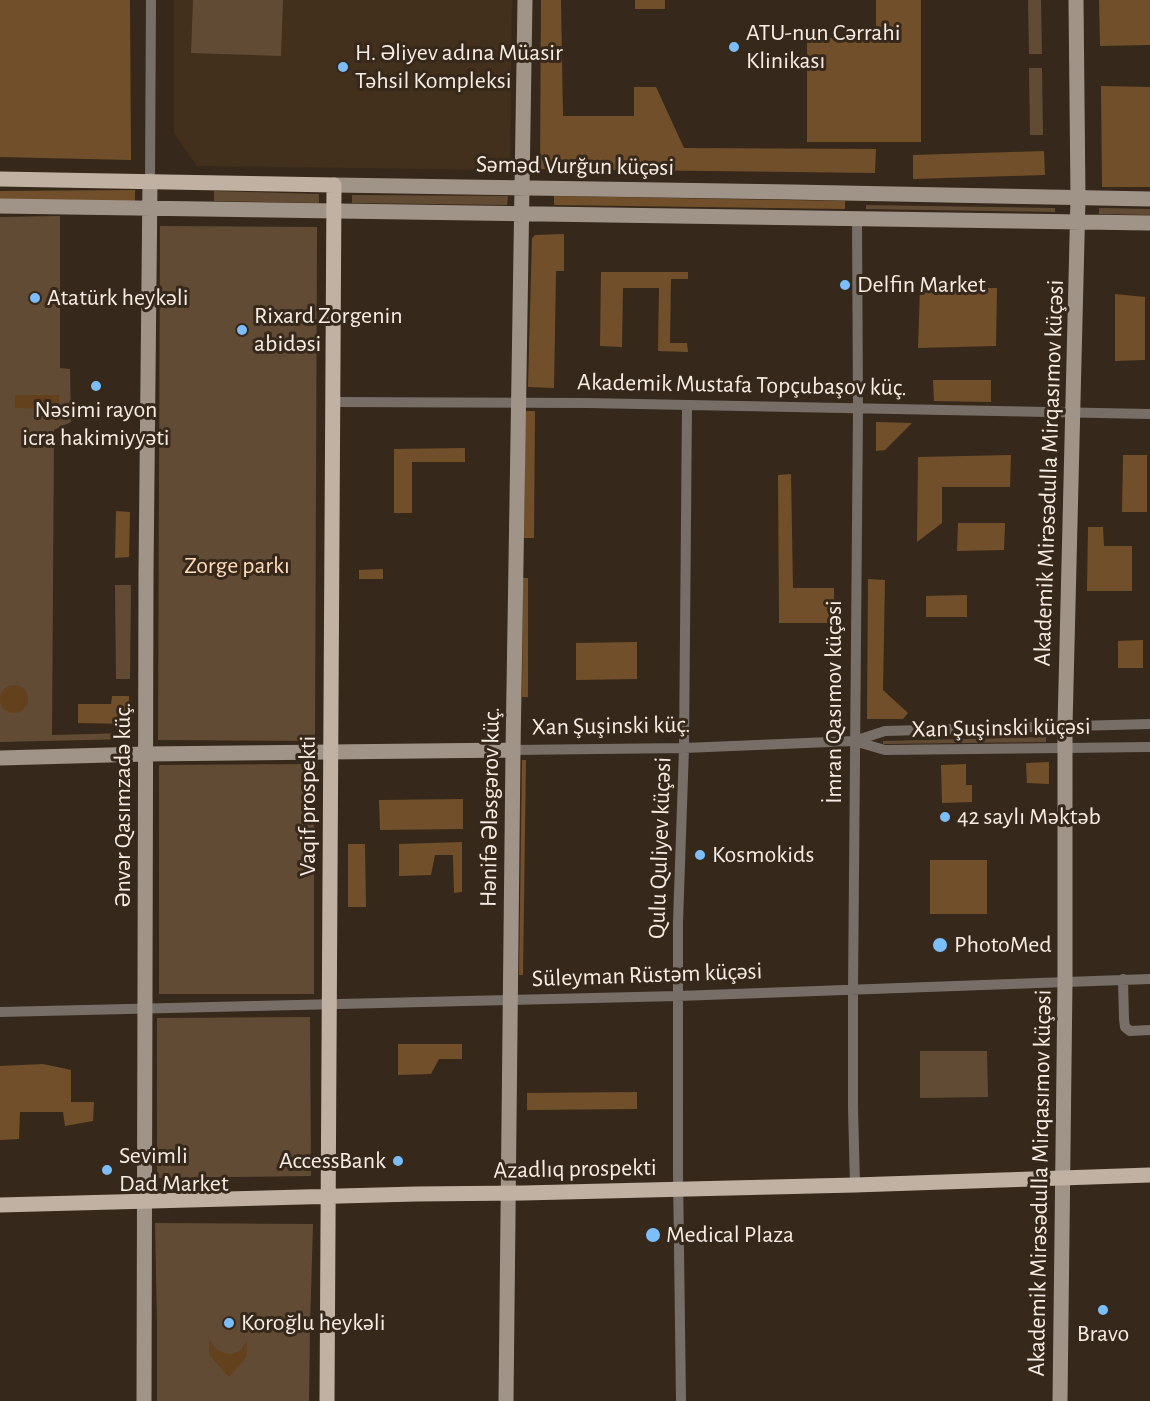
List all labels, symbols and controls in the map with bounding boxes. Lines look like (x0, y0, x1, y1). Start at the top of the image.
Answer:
place label: ATU-nun Cərrahi Klinikası (746, 19, 901, 75)
place label: H. Əliyev adına Müasir Təhsil Kompleksi (355, 39, 563, 95)
marker: ATU-nun Cərrahi Klinikası (727, 40, 741, 54)
marker: H. Əliyev adına Müasir Təhsil Kompleksi (336, 60, 350, 74)
street label: Səməd Vurğun küçəsi (476, 150, 674, 182)
place label: Delfin Market (857, 271, 986, 299)
marker: Delfin Market (838, 278, 852, 292)
street label: Akademik Mirəsədulla Mirqasımov küçəsi (1028, 279, 1070, 667)
place label: Atatürk heykəli (47, 284, 189, 312)
marker: Atatürk heykəli (28, 291, 42, 305)
place label: Rixard Zorgenin abidəsi (254, 302, 403, 358)
marker: Rixard Zorgenin abidəsi (235, 323, 249, 337)
street label: Akademik Mustafa Topçubaşov küç. (577, 368, 907, 402)
marker: Nəsimi rayon icra hakimiyyəti (89, 379, 103, 393)
place label: Nəsimi rayon icra hakimiyyəti (22, 396, 170, 452)
park label: Zorge parkı (184, 552, 290, 580)
street label: İmran Qasımov küçəsi (820, 600, 848, 804)
street label: Ənvər Qasımzadə küç. (109, 702, 137, 908)
street label: Hənifə Ələsgərov küç. (474, 707, 506, 907)
street label: Xan Şuşinski küç. (531, 710, 691, 742)
street label: Xan Şuşinski küçəsi (911, 712, 1091, 744)
street label: Vaqif prospekti (294, 736, 322, 876)
street label: Qulu Quliyev küçəsi (642, 757, 678, 939)
place label: 42 saylı Məktəb (957, 803, 1101, 831)
marker: 42 saylı Məktəb (938, 810, 952, 824)
place label: Kosmokids (712, 841, 814, 869)
marker: Kosmokids (693, 848, 707, 862)
place label: PhotoMed (954, 931, 1052, 959)
marker: PhotoMed (931, 936, 949, 954)
street label: Süleyman Rüstəm küçəsi (531, 957, 763, 993)
street label: Akademik Mirəsədulla Mirqasımov küçəsi (1022, 989, 1058, 1377)
place label: Sevimli Dad Market (119, 1142, 229, 1198)
place label: AccessBank (279, 1147, 386, 1175)
street label: Azadlıq prospekti (493, 1153, 657, 1185)
marker: AccessBank (391, 1154, 405, 1168)
marker: Sevimli Dad Market (100, 1163, 114, 1177)
place label: Medical Plaza (666, 1221, 794, 1249)
marker: Medical Plaza (644, 1226, 662, 1244)
marker: Bravo (1096, 1303, 1110, 1317)
place label: Koroğlu heykəli (241, 1309, 386, 1337)
marker: Koroğlu heykəli (222, 1316, 236, 1330)
place label: Bravo (1077, 1320, 1129, 1348)

